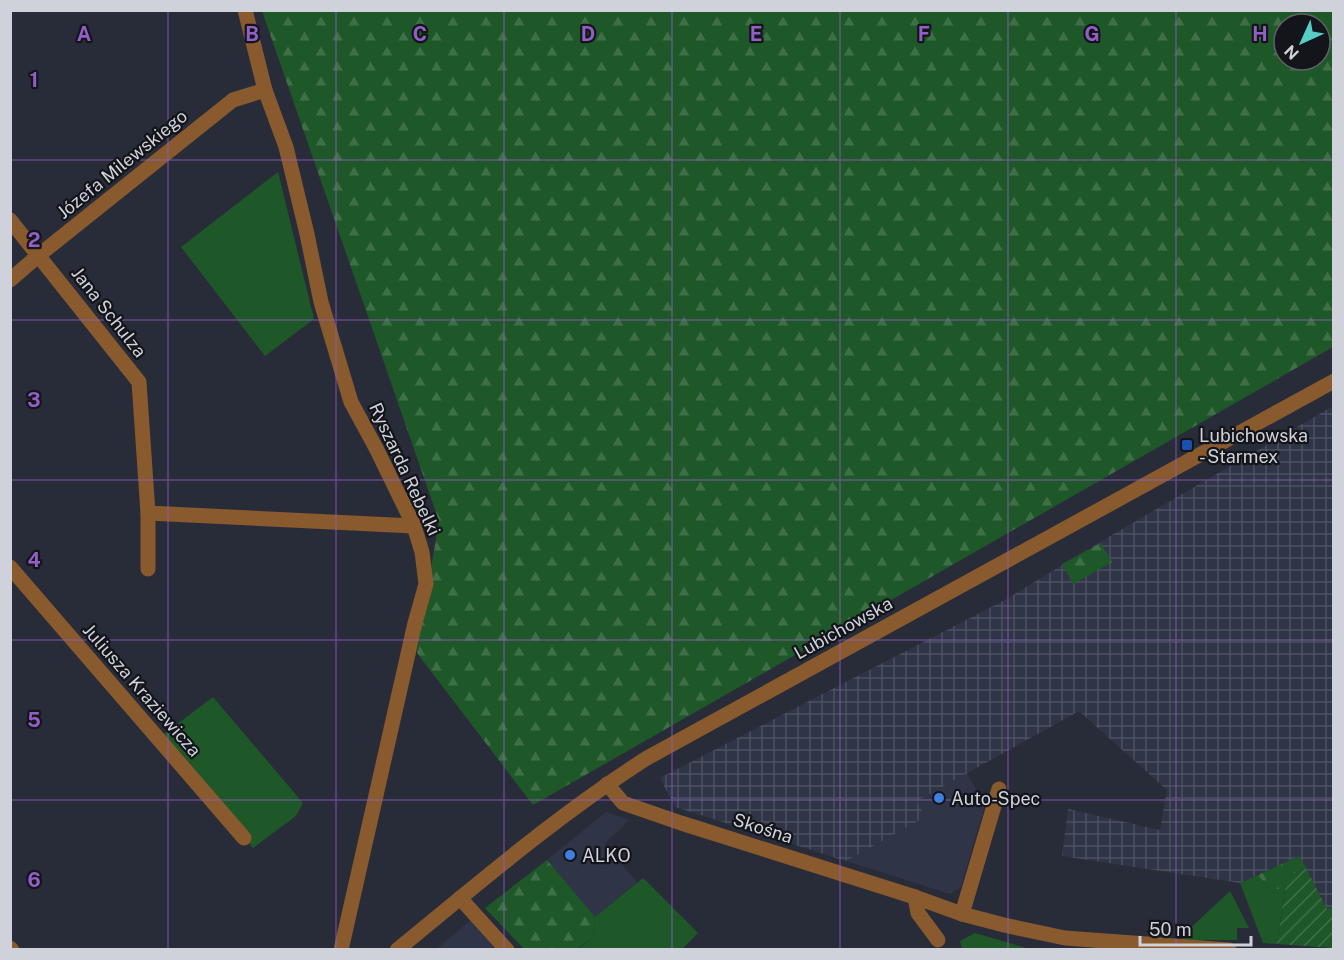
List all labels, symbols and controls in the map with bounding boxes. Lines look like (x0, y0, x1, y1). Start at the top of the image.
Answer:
north arrow (1272, 12, 1332, 72)
text: A (77, 22, 91, 46)
text: B (245, 22, 259, 46)
text: C (413, 22, 427, 46)
text: D (581, 22, 595, 46)
text: E (750, 22, 762, 46)
text: F (918, 22, 930, 46)
text: G (1084, 22, 1100, 46)
text: H (1252, 22, 1268, 46)
text: N (1281, 41, 1303, 63)
text: 1 (30, 68, 38, 92)
street label: Józefa Milewskiego (53, 105, 191, 223)
text: 2 (28, 228, 40, 252)
street label: Jana Schulza (67, 263, 151, 361)
text: 3 (27, 388, 41, 412)
street label: Ryszarda Rebelki (365, 399, 445, 539)
place label: Lubichowska - Starmex (1199, 425, 1308, 467)
marker: Lubichowska - Starmex (1180, 438, 1194, 452)
text: 4 (27, 548, 41, 572)
street label: Lubichowska (790, 592, 896, 664)
street label: Juliusza Kraziewicza (79, 619, 205, 761)
text: 5 (27, 708, 41, 732)
place label: Auto-Spec (951, 788, 1040, 809)
marker: Auto-Spec (932, 791, 946, 805)
street label: Skośna (731, 809, 795, 847)
place label: ALKO (582, 845, 631, 866)
marker: ALKO (563, 848, 577, 862)
text: 6 (27, 868, 41, 892)
scale bar (1140, 909, 1251, 947)
text: 50 m (1149, 919, 1192, 940)

